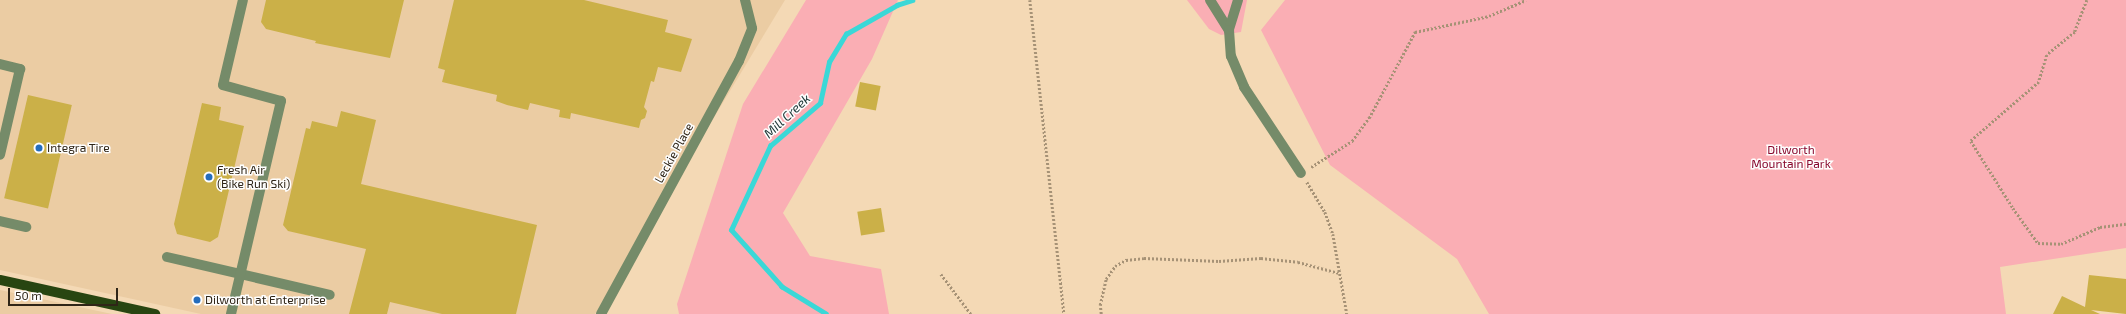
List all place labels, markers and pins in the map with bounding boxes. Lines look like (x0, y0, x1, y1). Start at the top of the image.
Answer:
place label: Integra Tire (47, 141, 110, 155)
marker: Integra Tire (34, 143, 44, 153)
place label: Fresh Air (Bike Run Ski) (217, 163, 290, 191)
marker: Fresh Air (Bike Run Ski) (204, 172, 214, 182)
place label: Dilworth at Enterprise (205, 293, 326, 307)
marker: Dilworth at Enterprise (192, 295, 202, 305)

